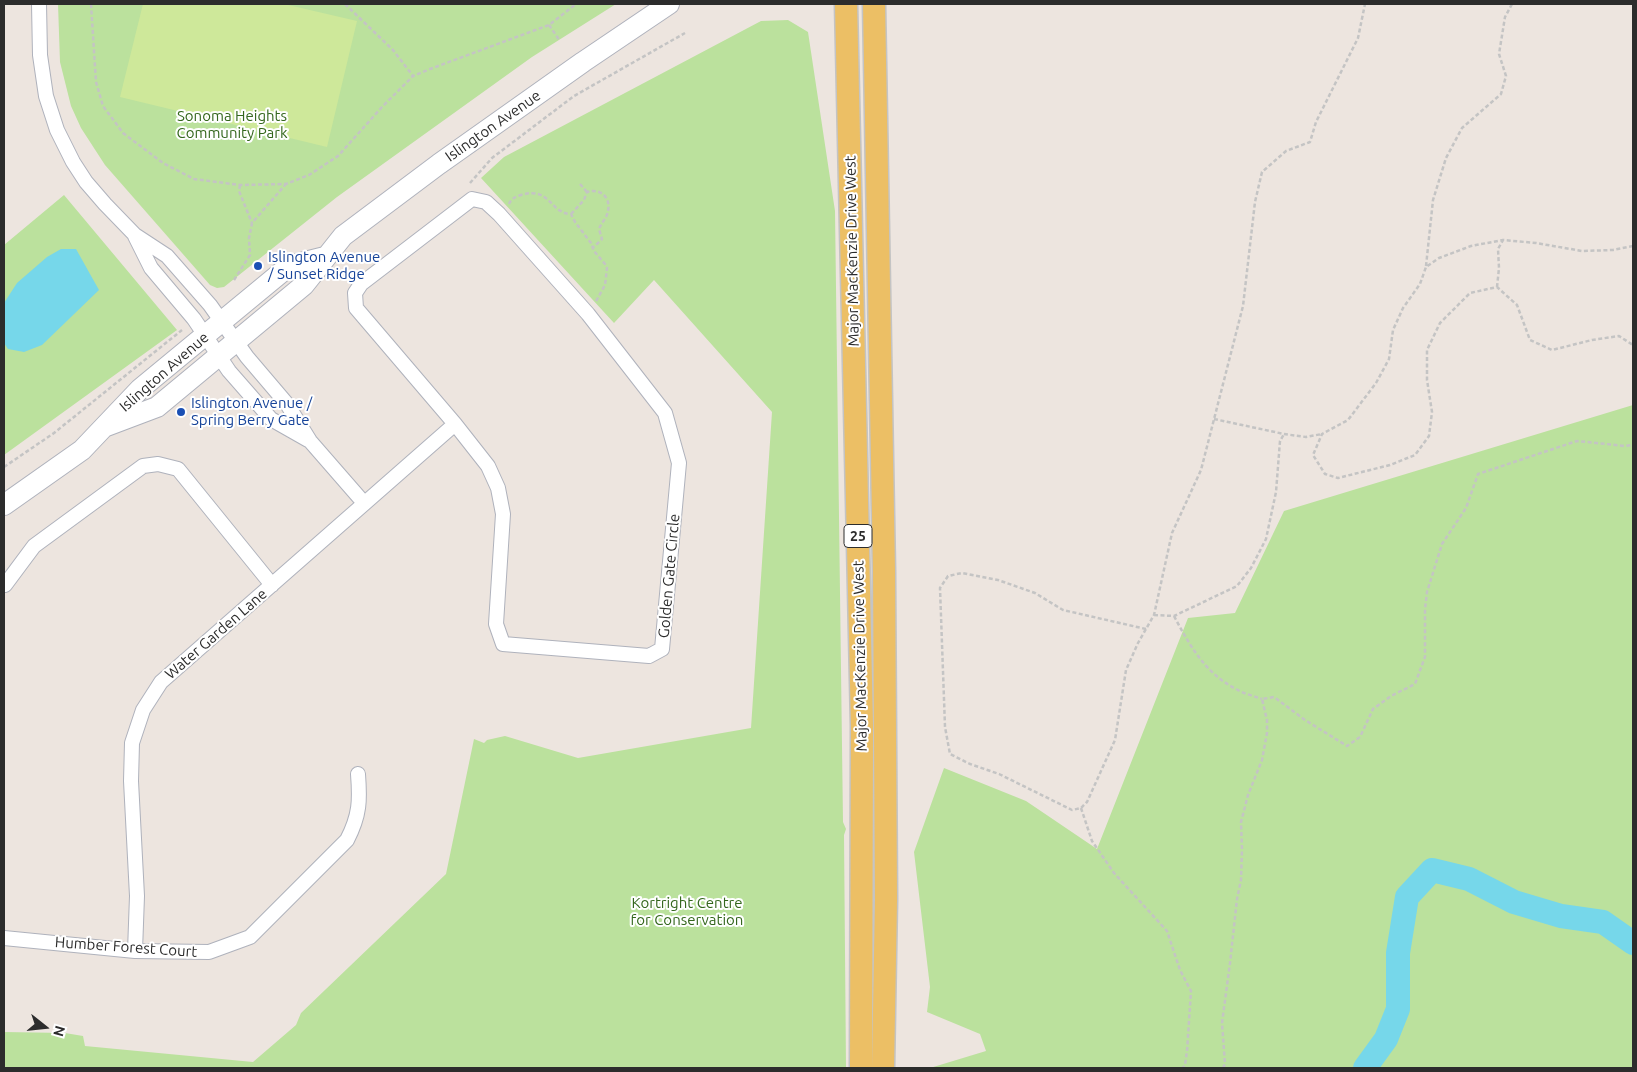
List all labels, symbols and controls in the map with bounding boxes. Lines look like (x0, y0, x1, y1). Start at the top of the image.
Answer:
street label: Islington Avenue (442, 86, 544, 166)
park label: Sonoma Heights Community Park (177, 107, 287, 142)
street label: Major MacKenzie Drive West (841, 155, 863, 347)
place label: Islington Avenue / Sunset Ridge (268, 248, 380, 283)
marker: Islington Avenue / Sunset Ridge (252, 260, 264, 272)
street label: Islington Avenue (116, 328, 212, 416)
place label: Islington Avenue / Spring Berry Gate (191, 394, 312, 429)
marker: Islington Avenue / Spring Berry Gate (175, 406, 187, 418)
street label: Golden Gate Circle (655, 513, 683, 639)
road number: 25 (844, 524, 872, 548)
street label: Major MacKenzie Drive West (849, 560, 871, 752)
street label: Water Garden Lane (161, 585, 271, 683)
park label: Kortright Centre for Conservation (631, 894, 743, 929)
street label: Humber Forest Court (54, 933, 198, 961)
north arrow (20, 1002, 70, 1052)
text: N (50, 1024, 69, 1038)

